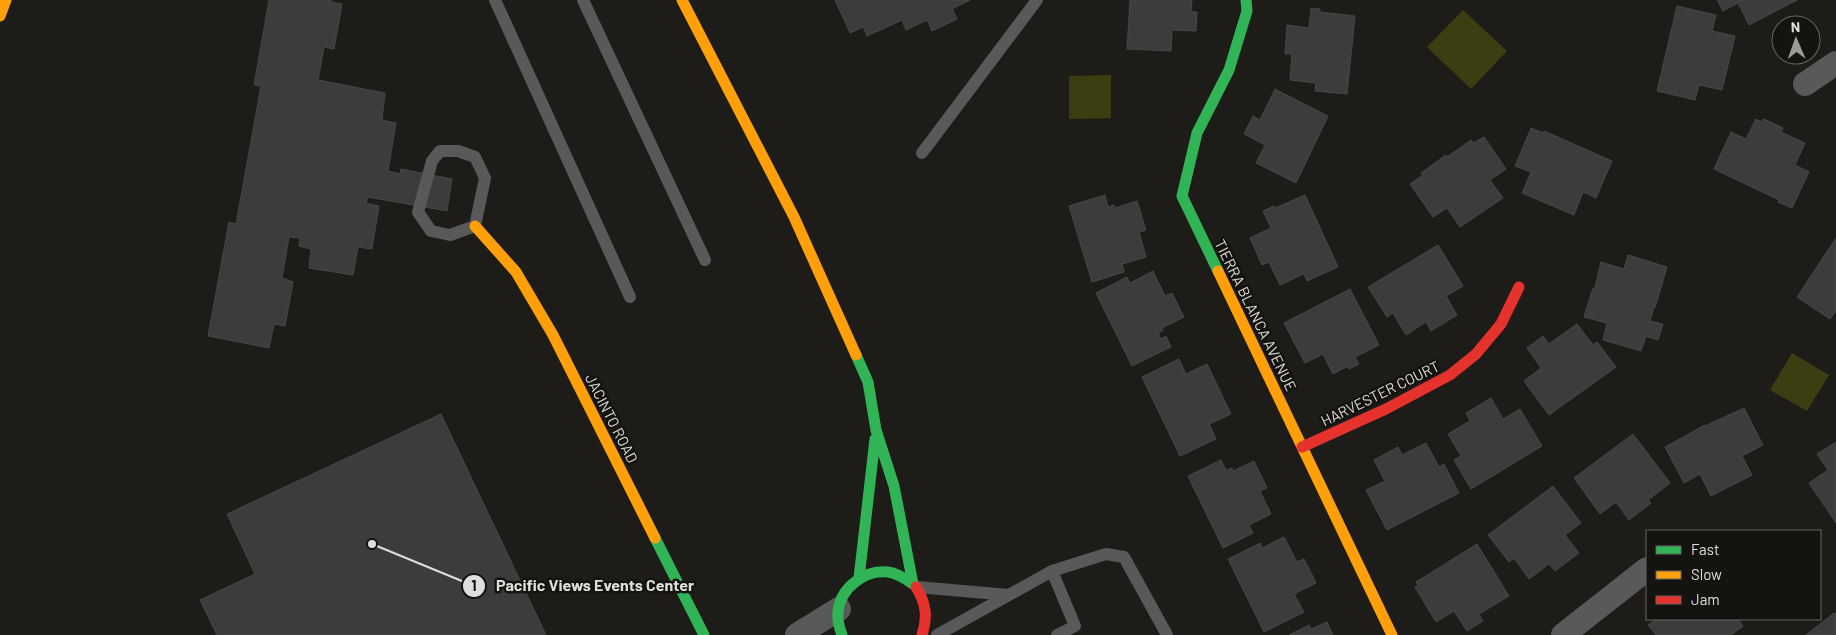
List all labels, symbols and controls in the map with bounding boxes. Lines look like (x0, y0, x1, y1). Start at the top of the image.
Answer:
north arrow (1771, 15, 1821, 65)
text: N (1791, 18, 1800, 35)
street label: TIERRA BLANCA AVENUE (1211, 236, 1301, 394)
street label: HARVESTER COURT (1318, 356, 1442, 430)
street label: JACINTO ROAD (582, 370, 642, 466)
legend (1646, 530, 1821, 620)
text: Fast (1691, 540, 1719, 558)
text: Slow (1691, 565, 1722, 583)
callout: Pacific Views Events Center (461, 570, 704, 601)
text: Pacific Views Events Center (496, 575, 694, 594)
text: 1 (471, 576, 477, 594)
text: Jam (1691, 590, 1720, 608)

